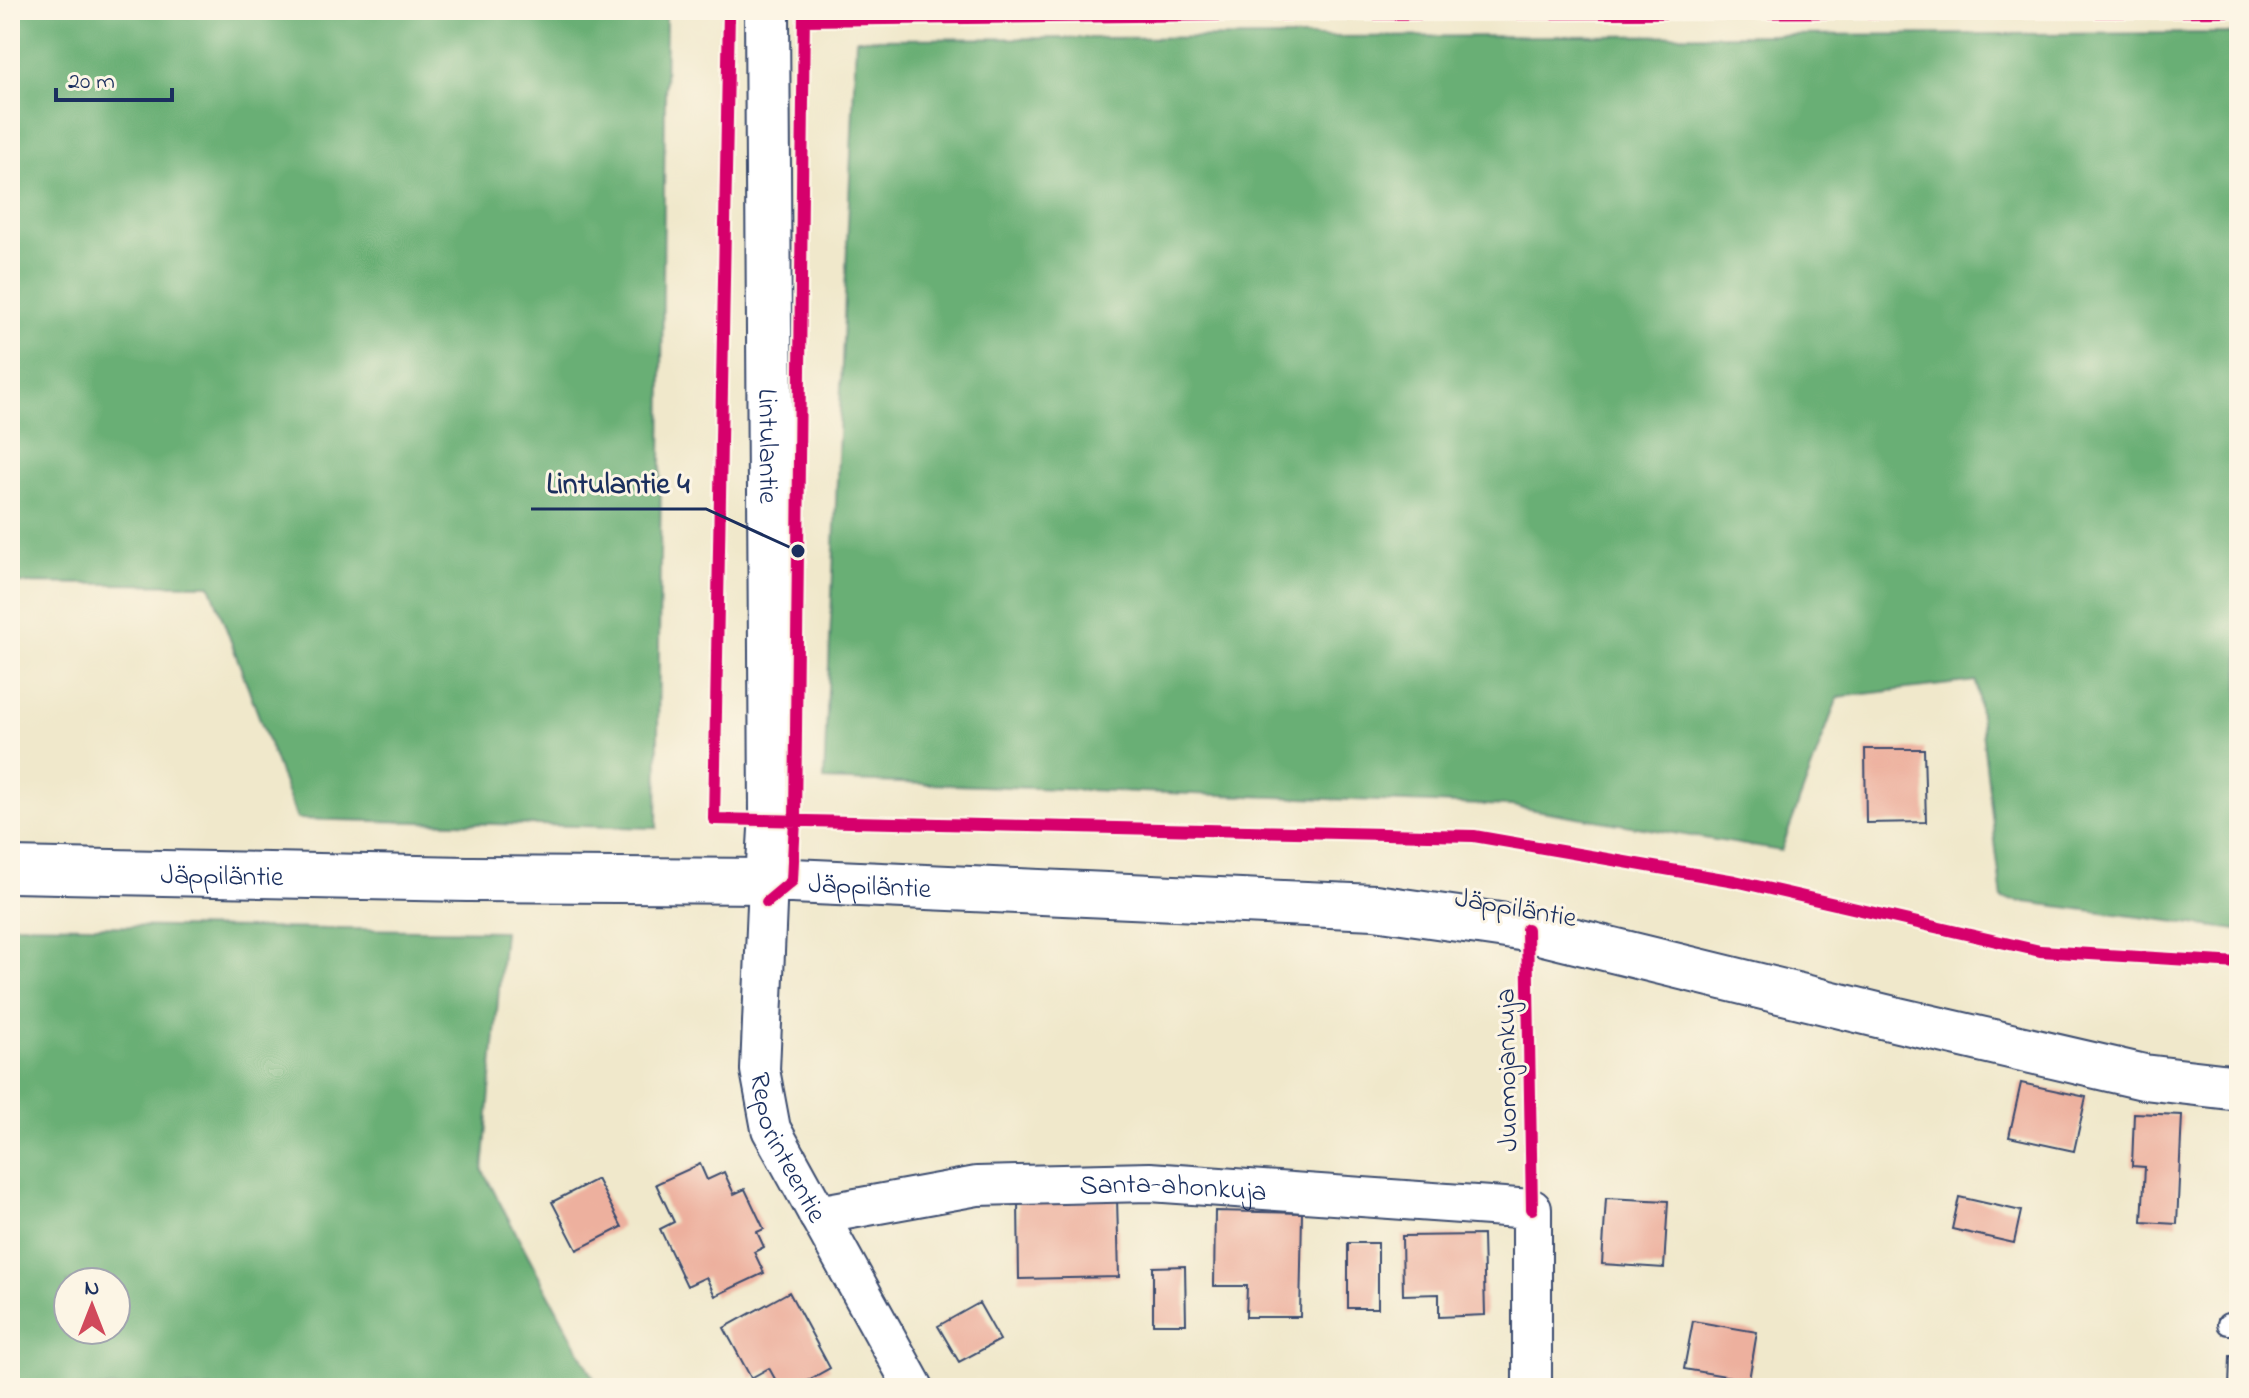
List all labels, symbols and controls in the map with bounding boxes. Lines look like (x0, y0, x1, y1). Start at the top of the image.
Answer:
scale bar (56, 52, 172, 102)
text: 20 m (68, 65, 115, 100)
street label: Lintulantie (745, 388, 787, 504)
callout: Lintulantie 4 (531, 455, 706, 509)
text: Lintulantie 4 (546, 464, 690, 508)
street label: Jäppiläntie (160, 856, 284, 899)
street label: Jäppiläntie (807, 865, 933, 911)
street label: Jäppiläntie (1451, 879, 1580, 940)
street label: Juomojankuja (1487, 988, 1530, 1152)
street label: Reporinteentie (737, 1069, 836, 1231)
street label: Santa-ahonkuja (1079, 1165, 1268, 1214)
north arrow (52, 1266, 132, 1346)
text: N (85, 1273, 99, 1305)

